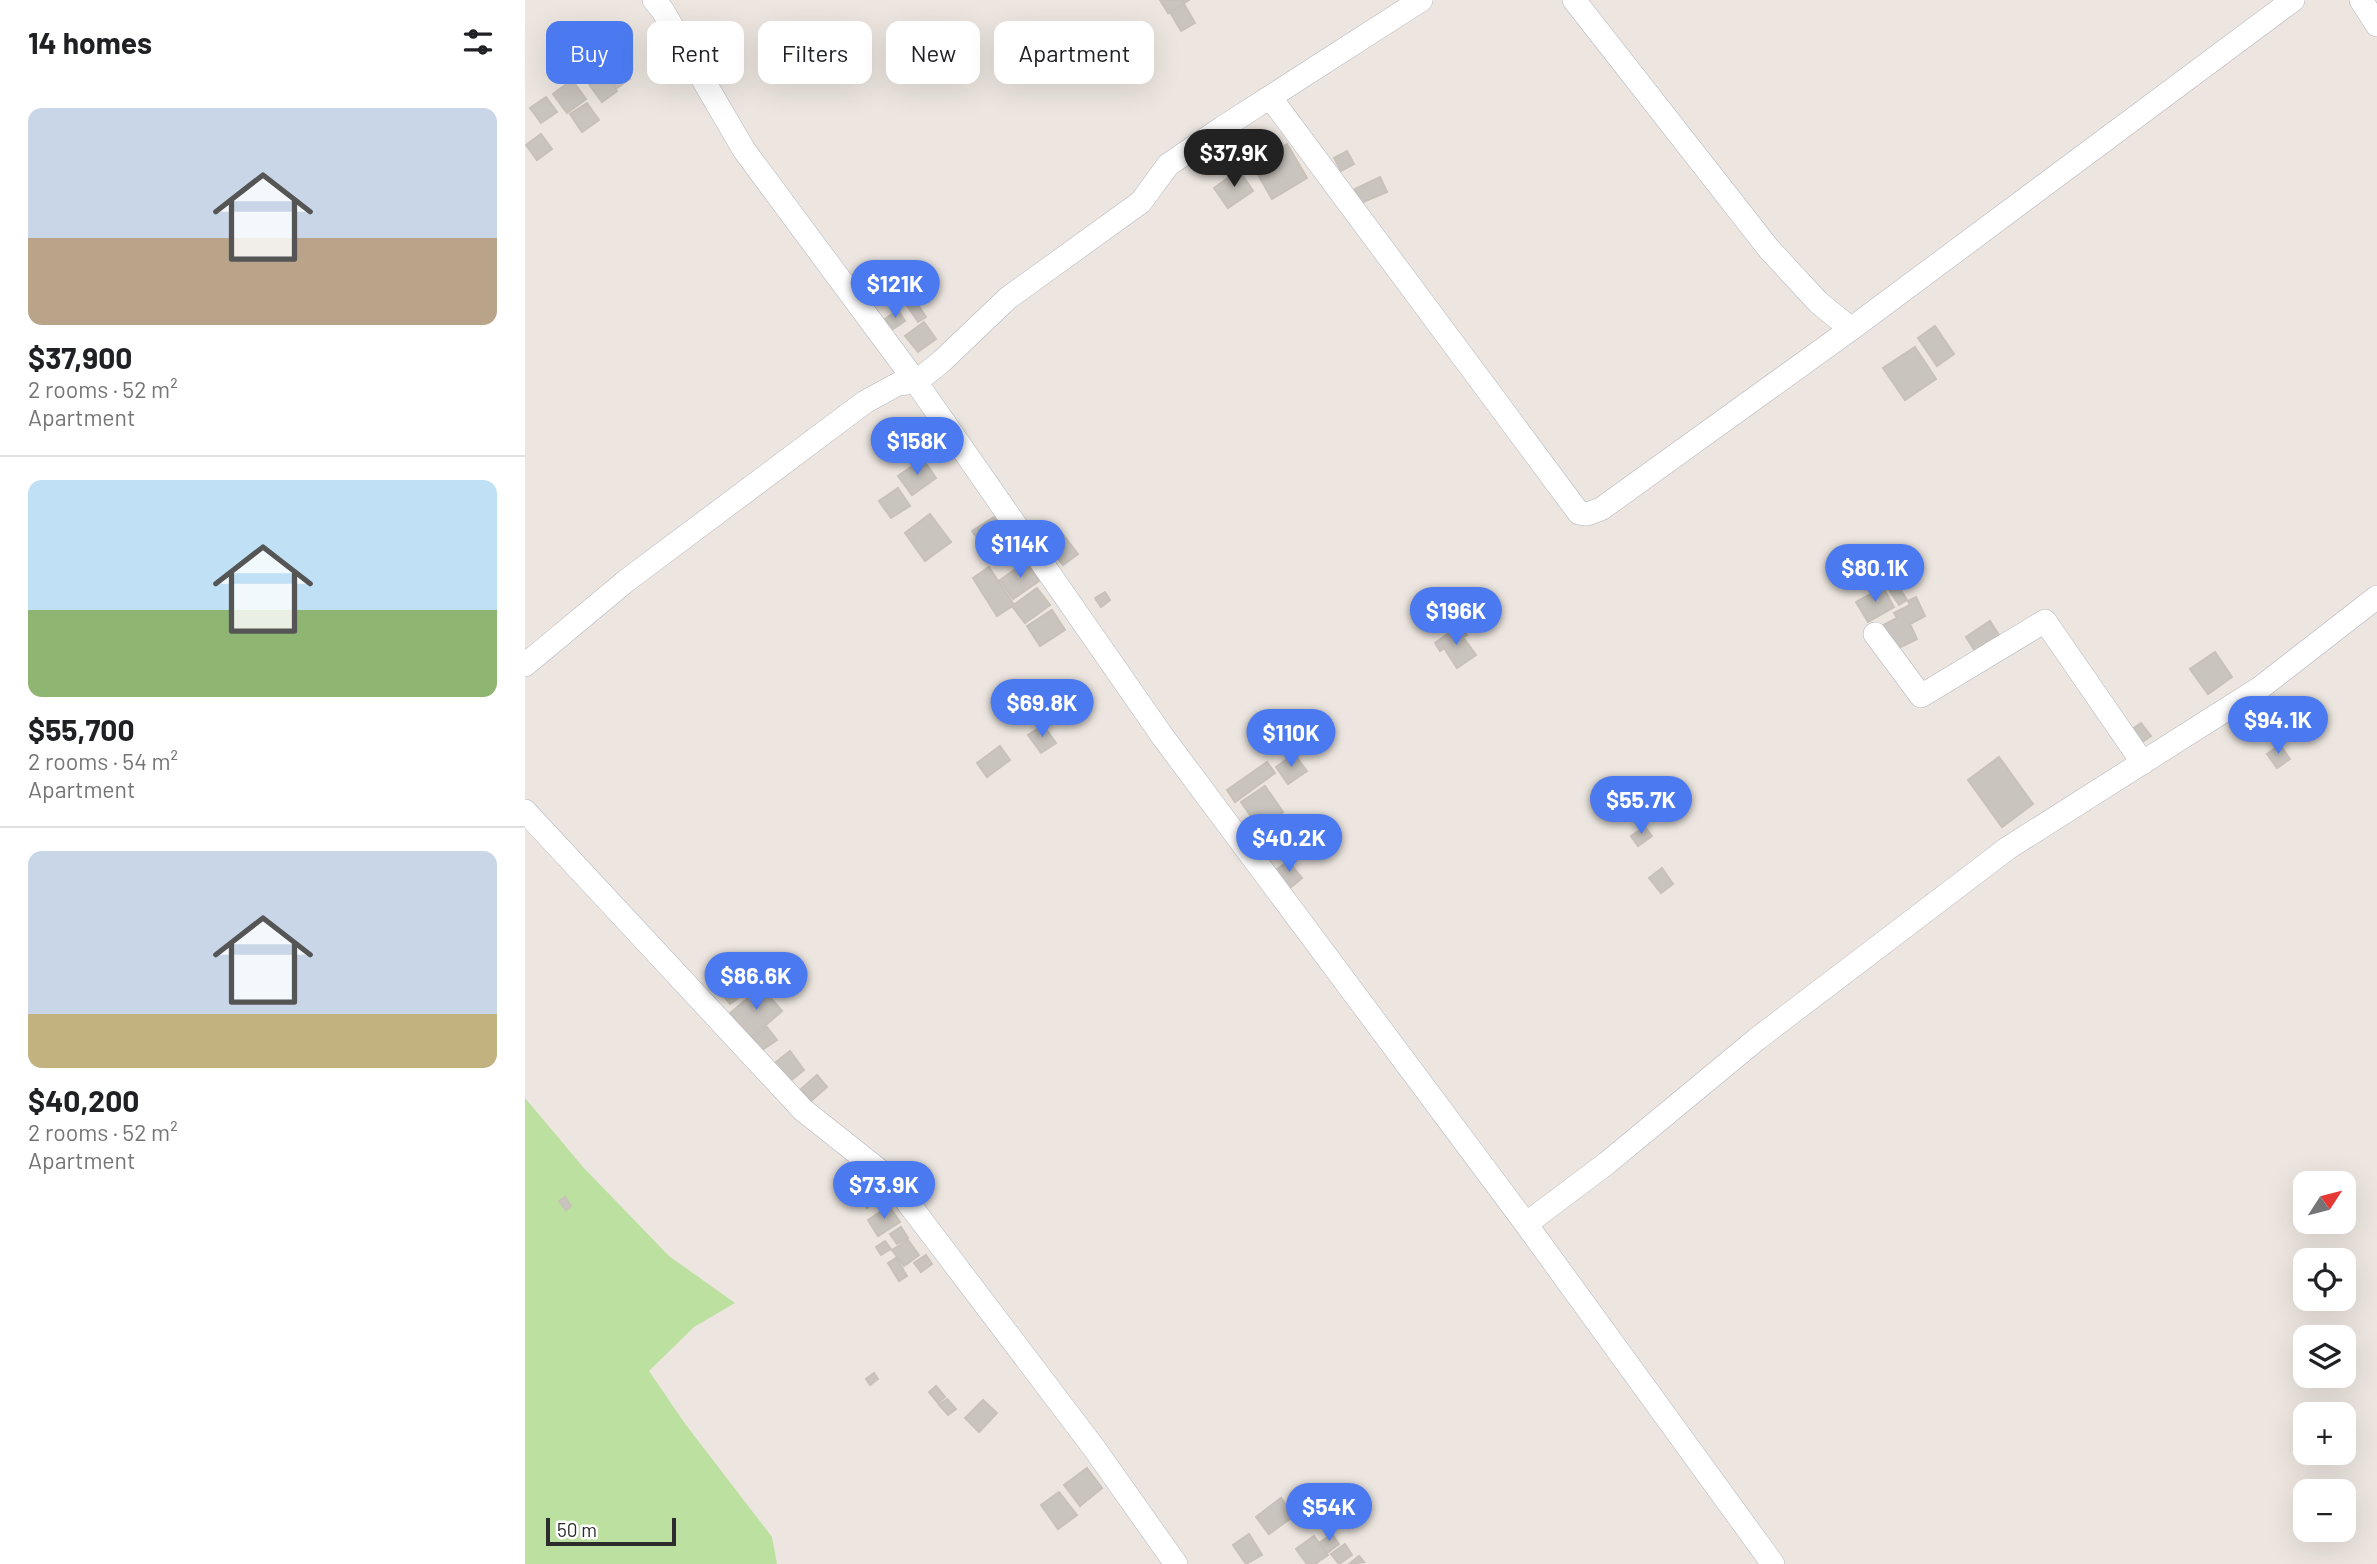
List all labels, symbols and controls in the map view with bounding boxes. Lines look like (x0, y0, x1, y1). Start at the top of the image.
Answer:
chip: Buy (546, 21, 633, 84)
chip: Rent (647, 21, 744, 84)
chip: Filters (758, 21, 872, 84)
chip: New (886, 21, 980, 84)
chip: Apartment (994, 21, 1154, 84)
icon: filters (459, 23, 497, 61)
text: 14 homes (28, 24, 152, 60)
pin: $37.9K (1177, 130, 1291, 189)
text: $37.9K (1200, 138, 1268, 166)
icon: home (200, 154, 326, 280)
pin: $121K (846, 260, 944, 320)
text: $121K (867, 269, 923, 297)
text: $37,900 (28, 339, 132, 375)
text: 2 rooms · 52 m² (28, 375, 178, 403)
text: Apartment (28, 403, 135, 431)
pin: $158K (868, 418, 966, 477)
text: $158K (887, 426, 947, 454)
pin: $114K (971, 520, 1069, 580)
icon: home (200, 526, 326, 652)
text: $114K (991, 529, 1049, 557)
pin: $80.1K (1818, 544, 1932, 604)
text: $80.1K (1841, 553, 1909, 581)
pin: $196K (1407, 588, 1505, 647)
text: $196K (1426, 596, 1486, 624)
pin: $69.8K (985, 680, 1099, 739)
text: $69.8K (1007, 688, 1077, 716)
pin: $94.1K (2221, 696, 2335, 756)
text: $94.1K (2244, 705, 2312, 733)
pin: $110K (1242, 710, 1340, 769)
text: $55,700 (28, 711, 135, 747)
text: $110K (1262, 718, 1320, 746)
text: 2 rooms · 54 m² (28, 747, 178, 775)
text: Apartment (28, 775, 135, 803)
pin: $55.7K (1584, 776, 1698, 836)
text: $55.7K (1606, 785, 1676, 813)
pin: $40.2K (1232, 814, 1346, 874)
text: $40.2K (1252, 823, 1326, 851)
icon: home (200, 897, 326, 1023)
pin: $86.6K (699, 953, 813, 1012)
text: $86.6K (721, 961, 791, 989)
text: $40,200 (28, 1082, 139, 1118)
text: 2 rooms · 52 m² (28, 1118, 178, 1146)
text: Apartment (28, 1146, 135, 1174)
pin: $73.9K (827, 1162, 941, 1221)
text: $73.9K (849, 1170, 919, 1198)
north arrow (2293, 1171, 2355, 1234)
map controls (2293, 1171, 2356, 1542)
button: locate (2293, 1248, 2356, 1311)
button: layers (2293, 1325, 2356, 1388)
button: + (2293, 1402, 2356, 1465)
button: − (2293, 1479, 2356, 1542)
pin: $54K (1288, 1484, 1370, 1543)
text: $54K (1302, 1492, 1356, 1520)
scale bar (546, 1515, 675, 1547)
text: 50 m (557, 1518, 597, 1541)

